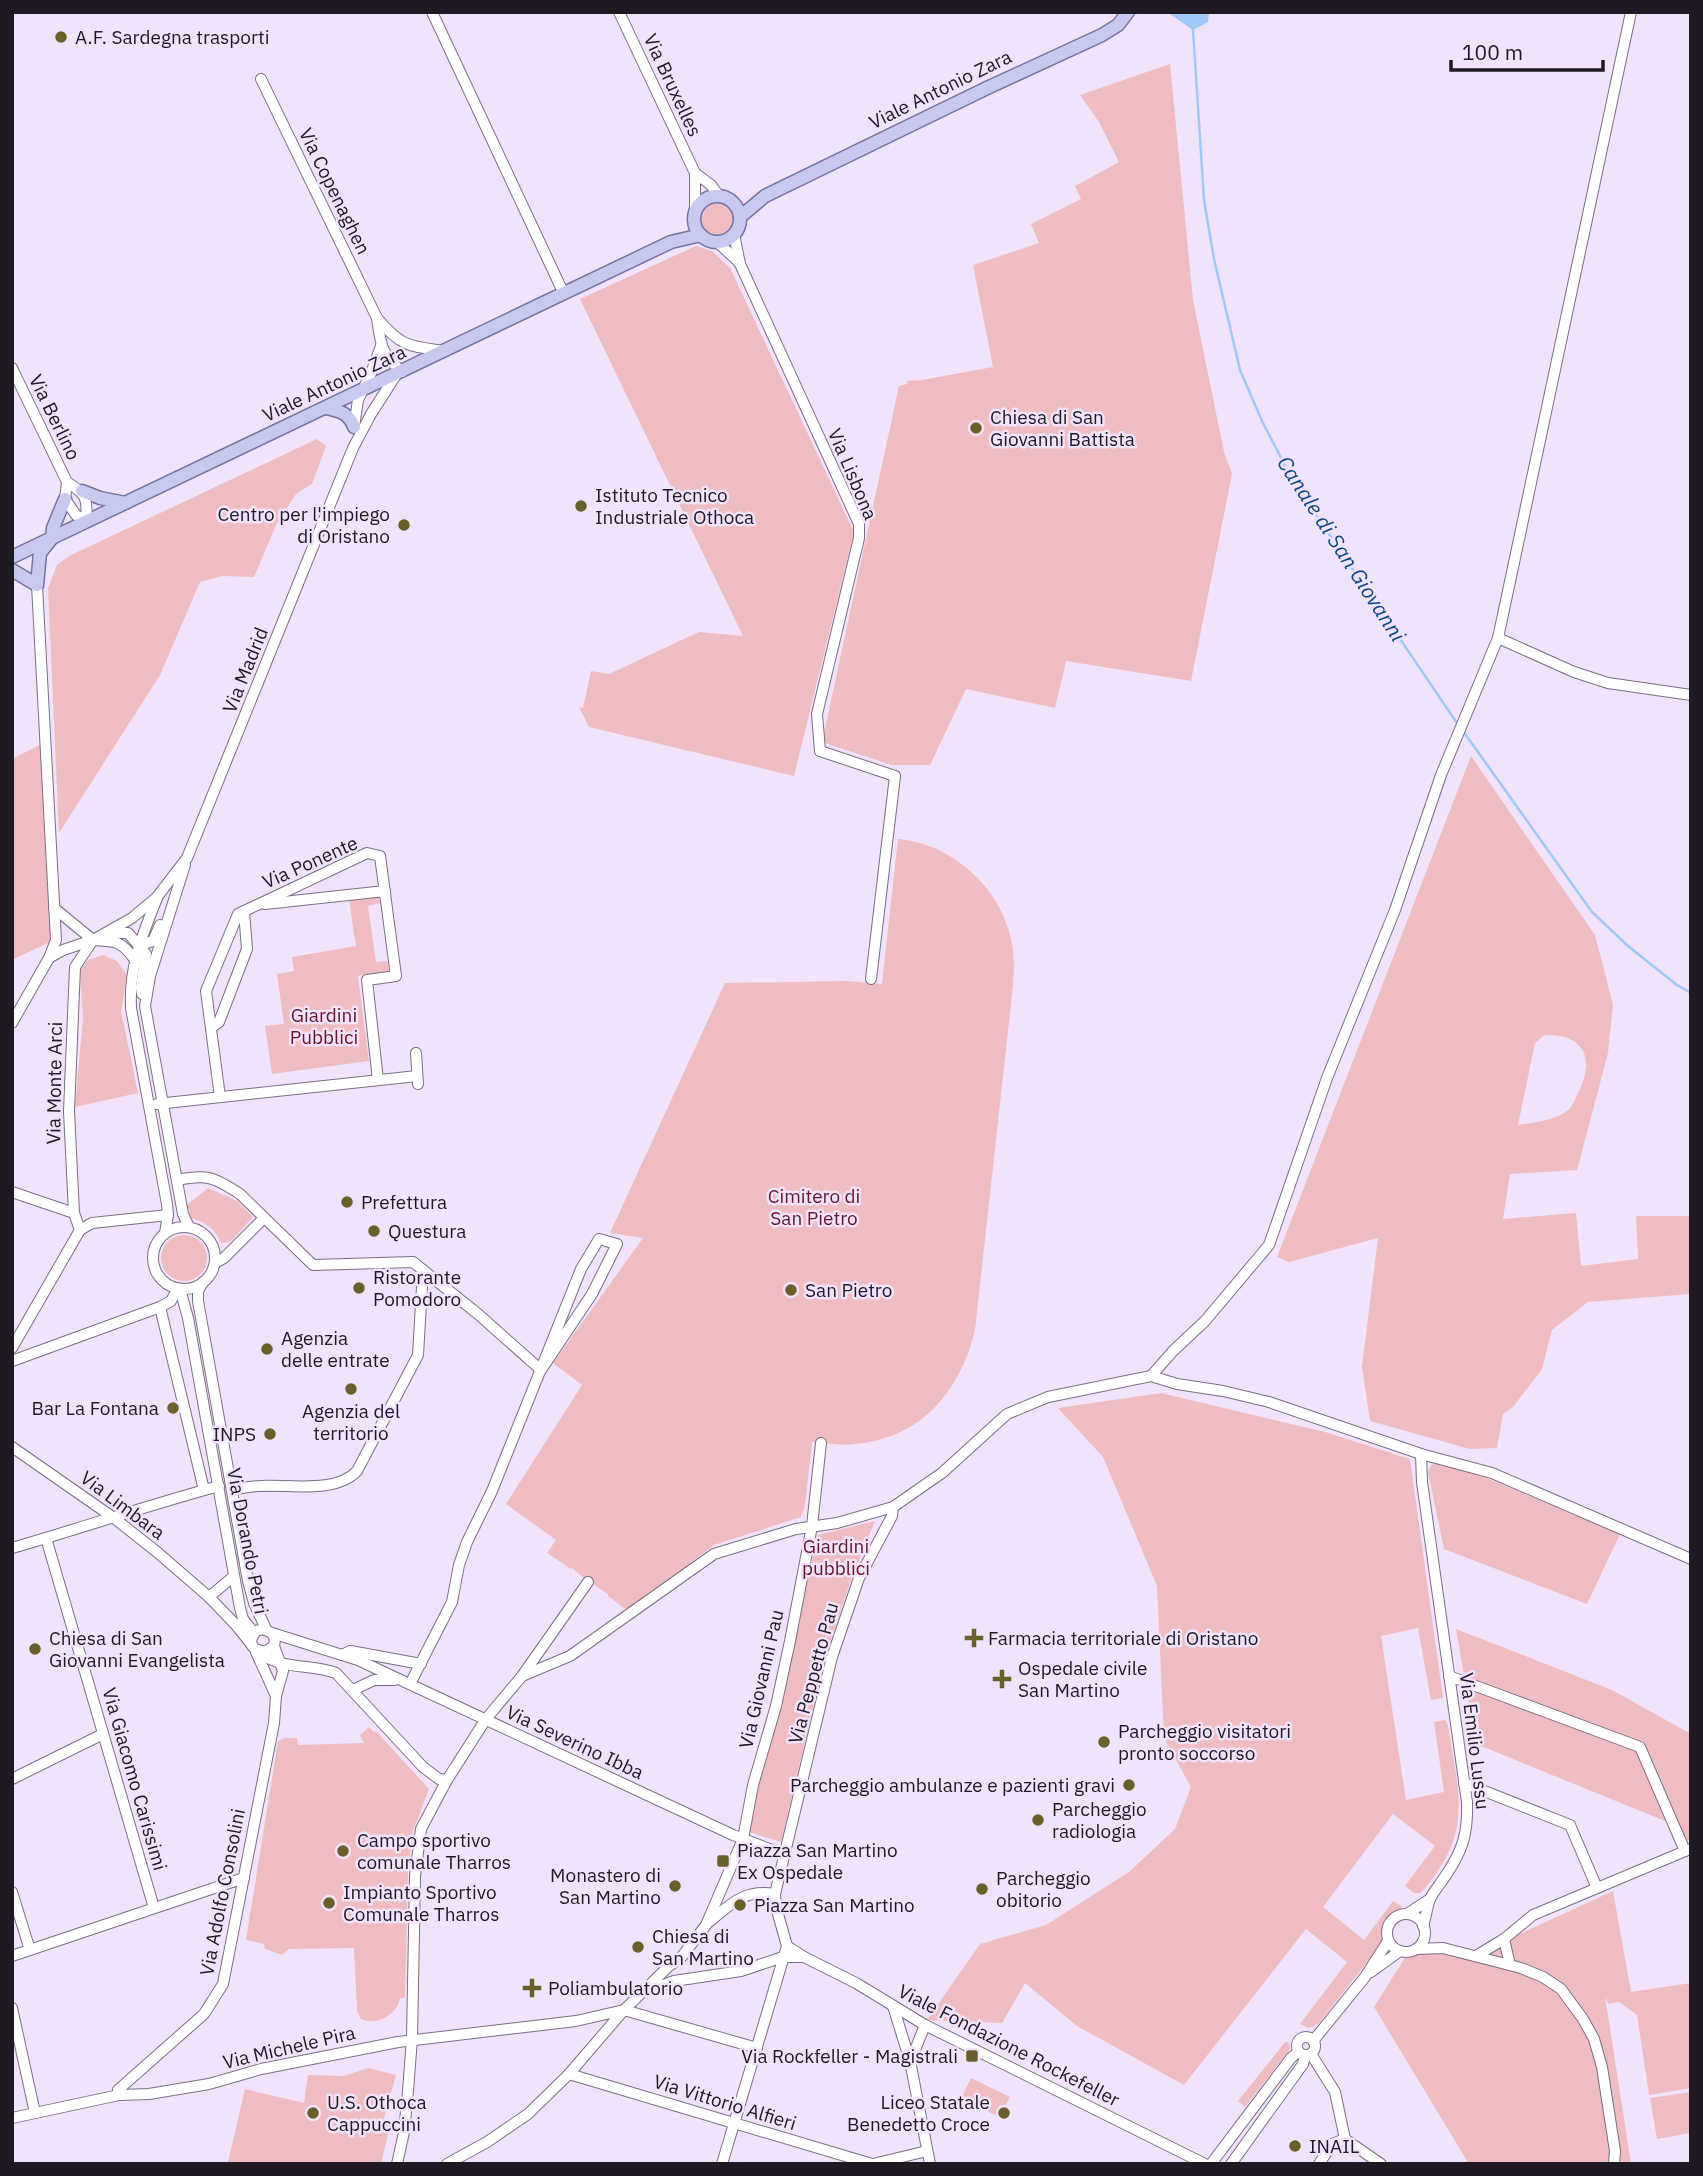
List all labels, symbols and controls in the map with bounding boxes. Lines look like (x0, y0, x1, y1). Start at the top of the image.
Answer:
place label: A.F. Sardegna trasporti (75, 25, 269, 49)
scale bar (1451, 28, 1603, 72)
marker: A.F. Sardegna trasporti (53, 29, 69, 45)
street label: Via Bruxelles (639, 30, 707, 140)
text: 100 m (1462, 38, 1523, 66)
street label: Viale Antonio Zara (865, 44, 1015, 134)
street label: Via Copenaghen (294, 124, 376, 258)
street label: Viale Antonio Zara (258, 339, 410, 427)
street label: Via Berlino (24, 370, 86, 464)
place label: Chiesa di San Giovanni Battista (990, 405, 1135, 451)
marker: Chiesa di San Giovanni Battista (968, 420, 984, 436)
street label: Via Lisbona (823, 425, 883, 523)
water label: Canale di San Giovanni (1271, 450, 1413, 647)
place label: Istituto Tecnico Industriale Othoca (595, 483, 754, 529)
marker: Istituto Tecnico Industriale Othoca (573, 498, 589, 514)
place label: Centro per l'impiego di Oristano (218, 502, 390, 548)
marker: Centro per l'impiego di Oristano (396, 517, 412, 533)
street label: Via Madrid (217, 624, 273, 716)
street label: Via Ponente (259, 830, 361, 894)
park label: Giardini Pubblici (290, 1003, 358, 1049)
street label: Via Monte Arci (41, 1021, 67, 1145)
park label: Cimitero di San Pietro (768, 1184, 860, 1230)
place label: Prefettura (361, 1190, 447, 1214)
marker: Prefettura (339, 1194, 355, 1210)
place label: Questura (388, 1219, 466, 1243)
marker: Questura (366, 1223, 382, 1239)
place label: Ristorante Pomodoro (373, 1265, 461, 1311)
place label: San Pietro (805, 1278, 892, 1302)
marker: Ristorante Pomodoro (351, 1280, 367, 1296)
marker: San Pietro (783, 1282, 799, 1298)
place label: Agenzia delle entrate (281, 1326, 390, 1372)
marker: Agenzia delle entrate (259, 1341, 275, 1357)
marker: Agenzia del territorio (343, 1381, 359, 1397)
place label: Bar La Fontana (32, 1396, 159, 1420)
place label: Agenzia del territorio (302, 1399, 400, 1445)
marker: Bar La Fontana (165, 1400, 181, 1416)
place label: INPS (212, 1422, 256, 1446)
marker: INPS (262, 1426, 278, 1442)
street label: Via Limbara (76, 1465, 170, 1545)
street label: Via Dorando Petri (222, 1466, 274, 1616)
park label: Giardini pubblici (802, 1534, 870, 1580)
street label: Via Peppetto Pau (783, 1600, 843, 1746)
street label: Via Giovanni Pau (733, 1607, 789, 1751)
place label: Chiesa di San Giovanni Evangelista (49, 1626, 225, 1672)
place label: Farmacia territoriale di Oristano (988, 1626, 1258, 1650)
marker: Farmacia territoriale di Oristano (966, 1630, 982, 1646)
marker: Chiesa di San Giovanni Evangelista (27, 1641, 43, 1657)
place label: Ospedale civile San Martino (1018, 1656, 1147, 1702)
marker: Ospedale civile San Martino (992, 1669, 1012, 1689)
street label: Via Emilio Lussu (1455, 1671, 1495, 1811)
street label: Via Giacomo Carissimi (97, 1685, 173, 1873)
street label: Via Severino Ibba (502, 1700, 648, 1784)
place label: Parcheggio visitatori pronto soccorso (1118, 1719, 1291, 1765)
marker: Parcheggio visitatori pronto soccorso (1096, 1734, 1112, 1750)
place label: Parcheggio ambulanze e pazienti gravi (790, 1773, 1115, 1797)
marker: Parcheggio ambulanze e pazienti gravi (1121, 1777, 1137, 1793)
place label: Parcheggio radiologia (1052, 1797, 1147, 1843)
street label: Via Adolfo Consolini (194, 1806, 250, 1978)
marker: Parcheggio radiologia (1030, 1812, 1046, 1828)
place label: Campo sportivo comunale Tharros (357, 1828, 511, 1874)
place label: Piazza San Martino Ex Ospedale (737, 1838, 898, 1884)
marker: Campo sportivo comunale Tharros (335, 1843, 351, 1859)
marker: Piazza San Martino Ex Ospedale (715, 1853, 731, 1869)
place label: Monastero di San Martino (550, 1863, 661, 1909)
place label: Parcheggio obitorio (996, 1866, 1091, 1912)
marker: Monastero di San Martino (667, 1878, 683, 1894)
place label: Impianto Sportivo Comunale Tharros (343, 1880, 499, 1926)
marker: Parcheggio obitorio (974, 1881, 990, 1897)
place label: Piazza San Martino (754, 1893, 915, 1917)
marker: Impianto Sportivo Comunale Tharros (321, 1895, 337, 1911)
marker: Piazza San Martino (732, 1897, 748, 1913)
place label: Chiesa di San Martino (652, 1924, 754, 1970)
marker: Chiesa di San Martino (630, 1939, 646, 1955)
place label: Poliambulatorio (548, 1976, 683, 2000)
marker: Poliambulatorio (522, 1978, 542, 1998)
street label: Viale Fondazione Rockefeller (894, 1979, 1124, 2111)
street label: Via Michele Pira (220, 2020, 358, 2074)
place label: Via Rockfeller - Magistrali (741, 2044, 958, 2068)
marker: Via Rockfeller - Magistrali (964, 2048, 980, 2064)
street label: Via Vittorio Alfieri (651, 2069, 799, 2135)
place label: U.S. Othoca Cappuccini (327, 2090, 427, 2136)
place label: Liceo Statale Benedetto Croce (847, 2090, 990, 2136)
marker: U.S. Othoca Cappuccini (305, 2105, 321, 2121)
marker: Liceo Statale Benedetto Croce (996, 2105, 1012, 2121)
place label: INAIL (1309, 2134, 1359, 2158)
marker: INAIL (1287, 2138, 1303, 2154)

